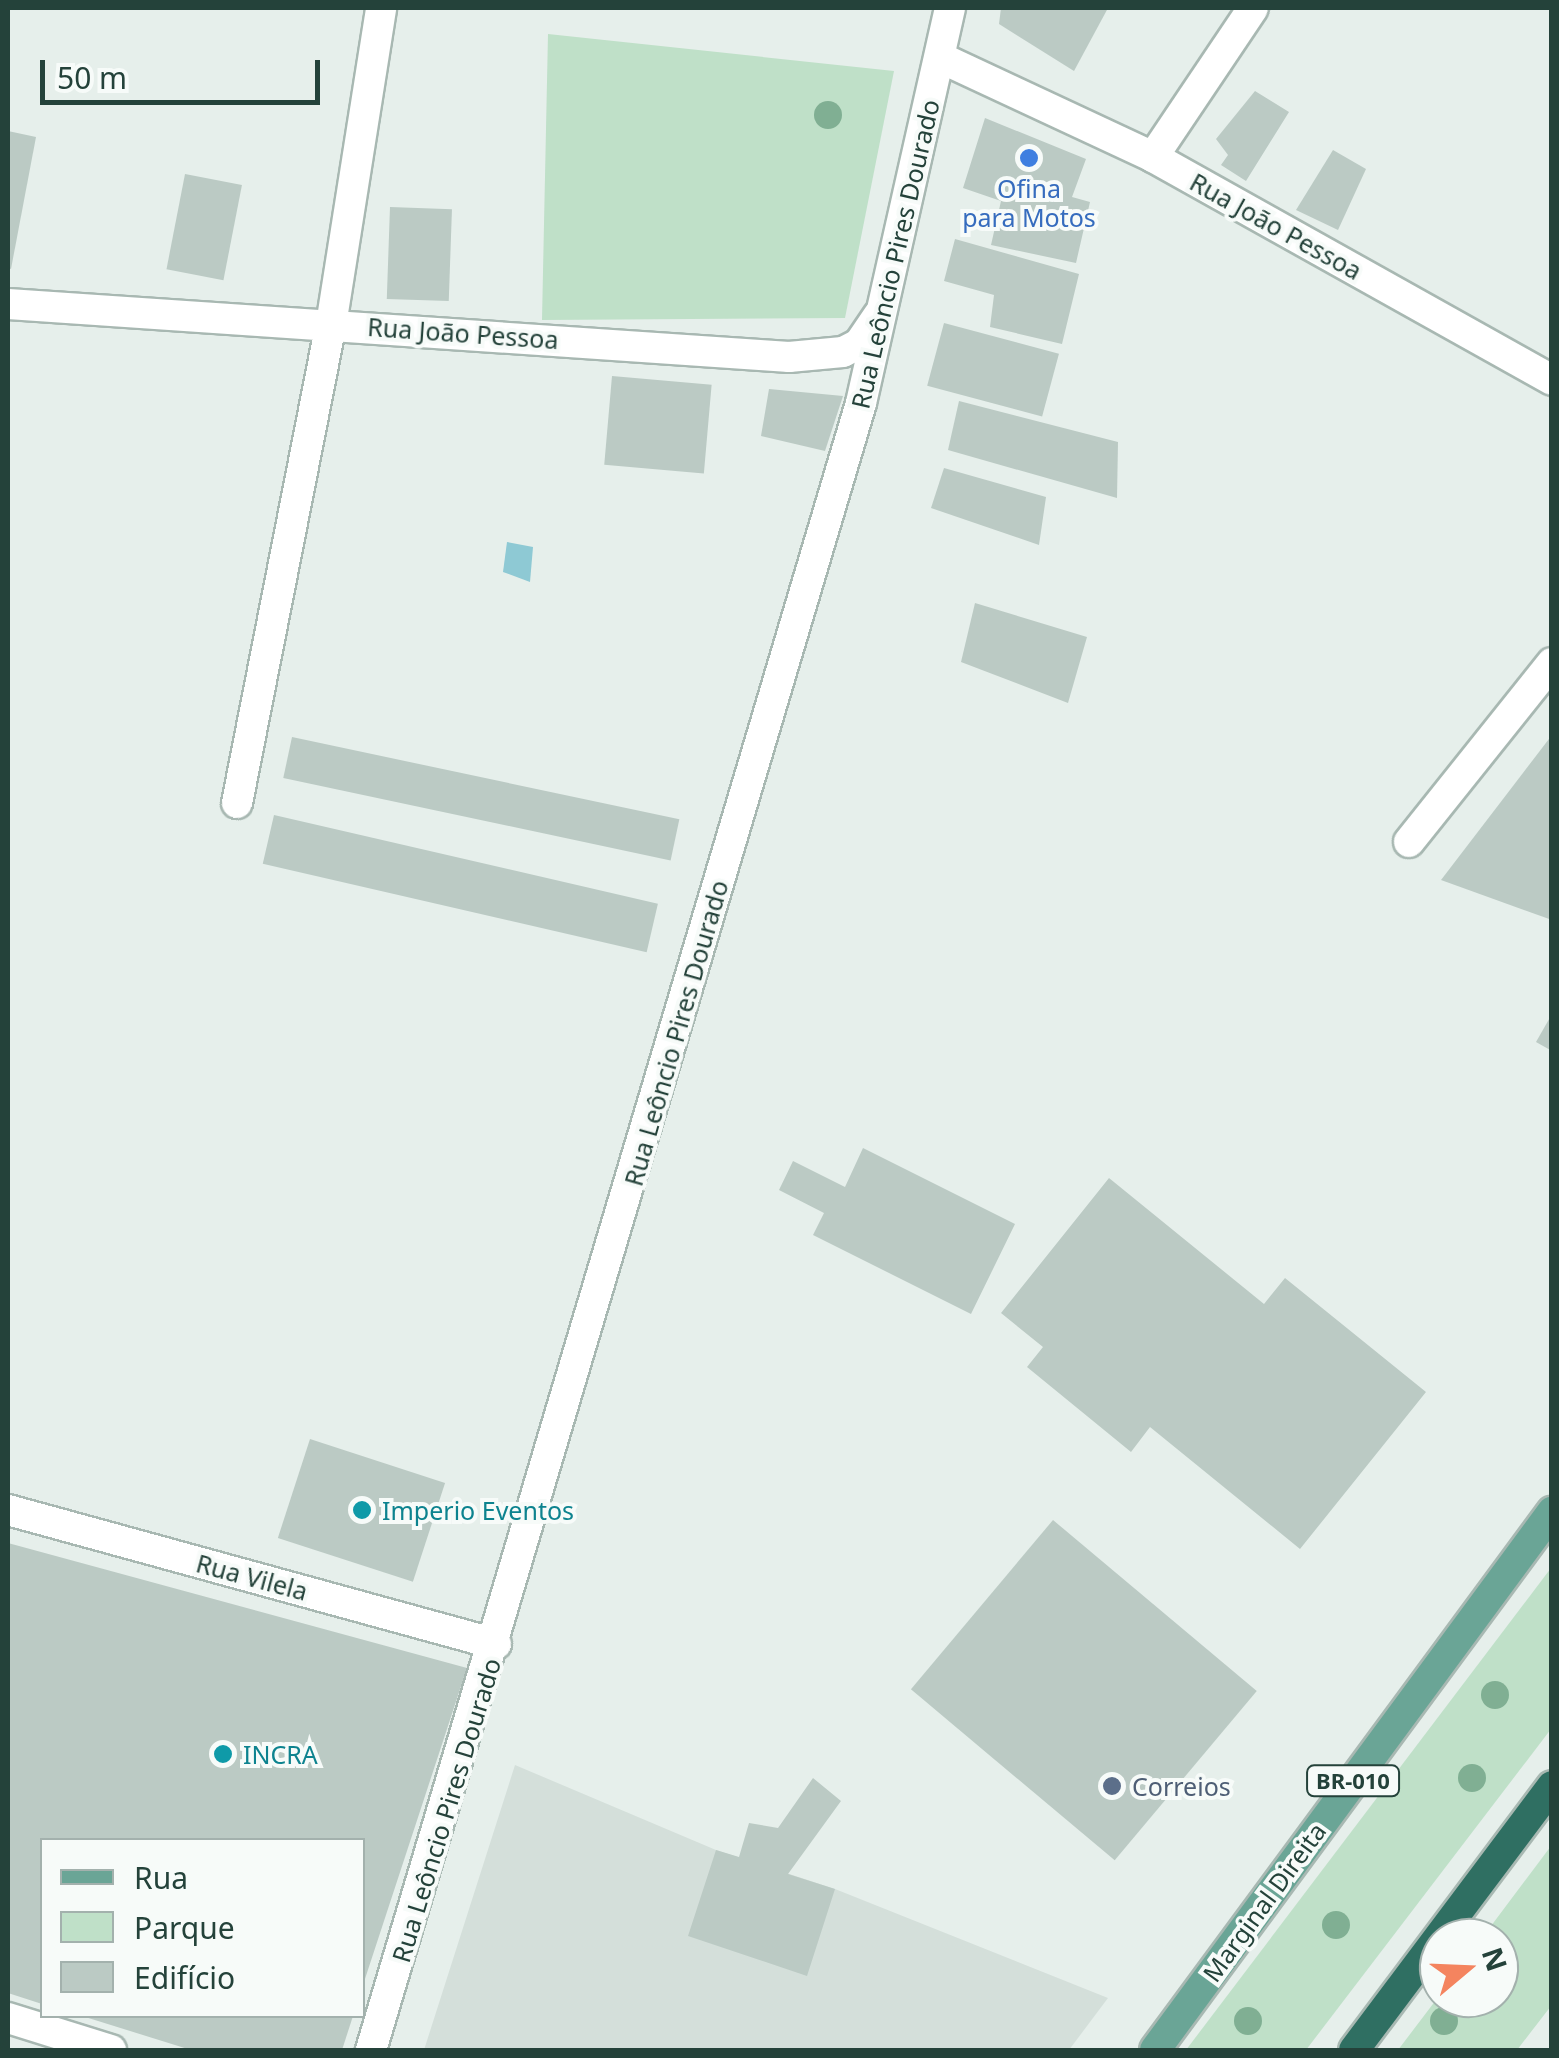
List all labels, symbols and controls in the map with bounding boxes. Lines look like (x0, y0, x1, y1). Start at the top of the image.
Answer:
scale bar (45, 40, 325, 102)
text: 50 m (57, 57, 127, 98)
street label: Rua Leôncio Pires Dourado (845, 96, 945, 412)
marker: Ofina para Motos (1018, 147, 1040, 169)
street label: Rua João Pessoa (1185, 166, 1367, 286)
place label: Ofina para Motos (962, 174, 1096, 233)
street label: Rua João Pessoa (366, 311, 560, 355)
street label: Rua Leôncio Pires Dourado (618, 877, 734, 1189)
place label: Imperio Eventos (382, 1495, 574, 1525)
marker: Imperio Eventos (351, 1499, 373, 1521)
street label: Rua Vilela (193, 1548, 311, 1606)
street label: Rua Leôncio Pires Dourado (385, 1654, 507, 1966)
place label: INCRA (243, 1739, 318, 1769)
marker: INCRA (212, 1743, 234, 1765)
road number: BR-010 (1306, 1764, 1400, 1798)
place label: Correios (1132, 1771, 1231, 1801)
marker: Correios (1101, 1775, 1123, 1797)
street label: Marginal Direita (1196, 1817, 1332, 1987)
legend (40, 1838, 365, 2018)
text: Rua (134, 1857, 188, 1898)
text: Parque (134, 1907, 235, 1948)
north arrow (1419, 1918, 1519, 2018)
text: N (1474, 1942, 1517, 1976)
text: Edifício (134, 1957, 235, 1998)

